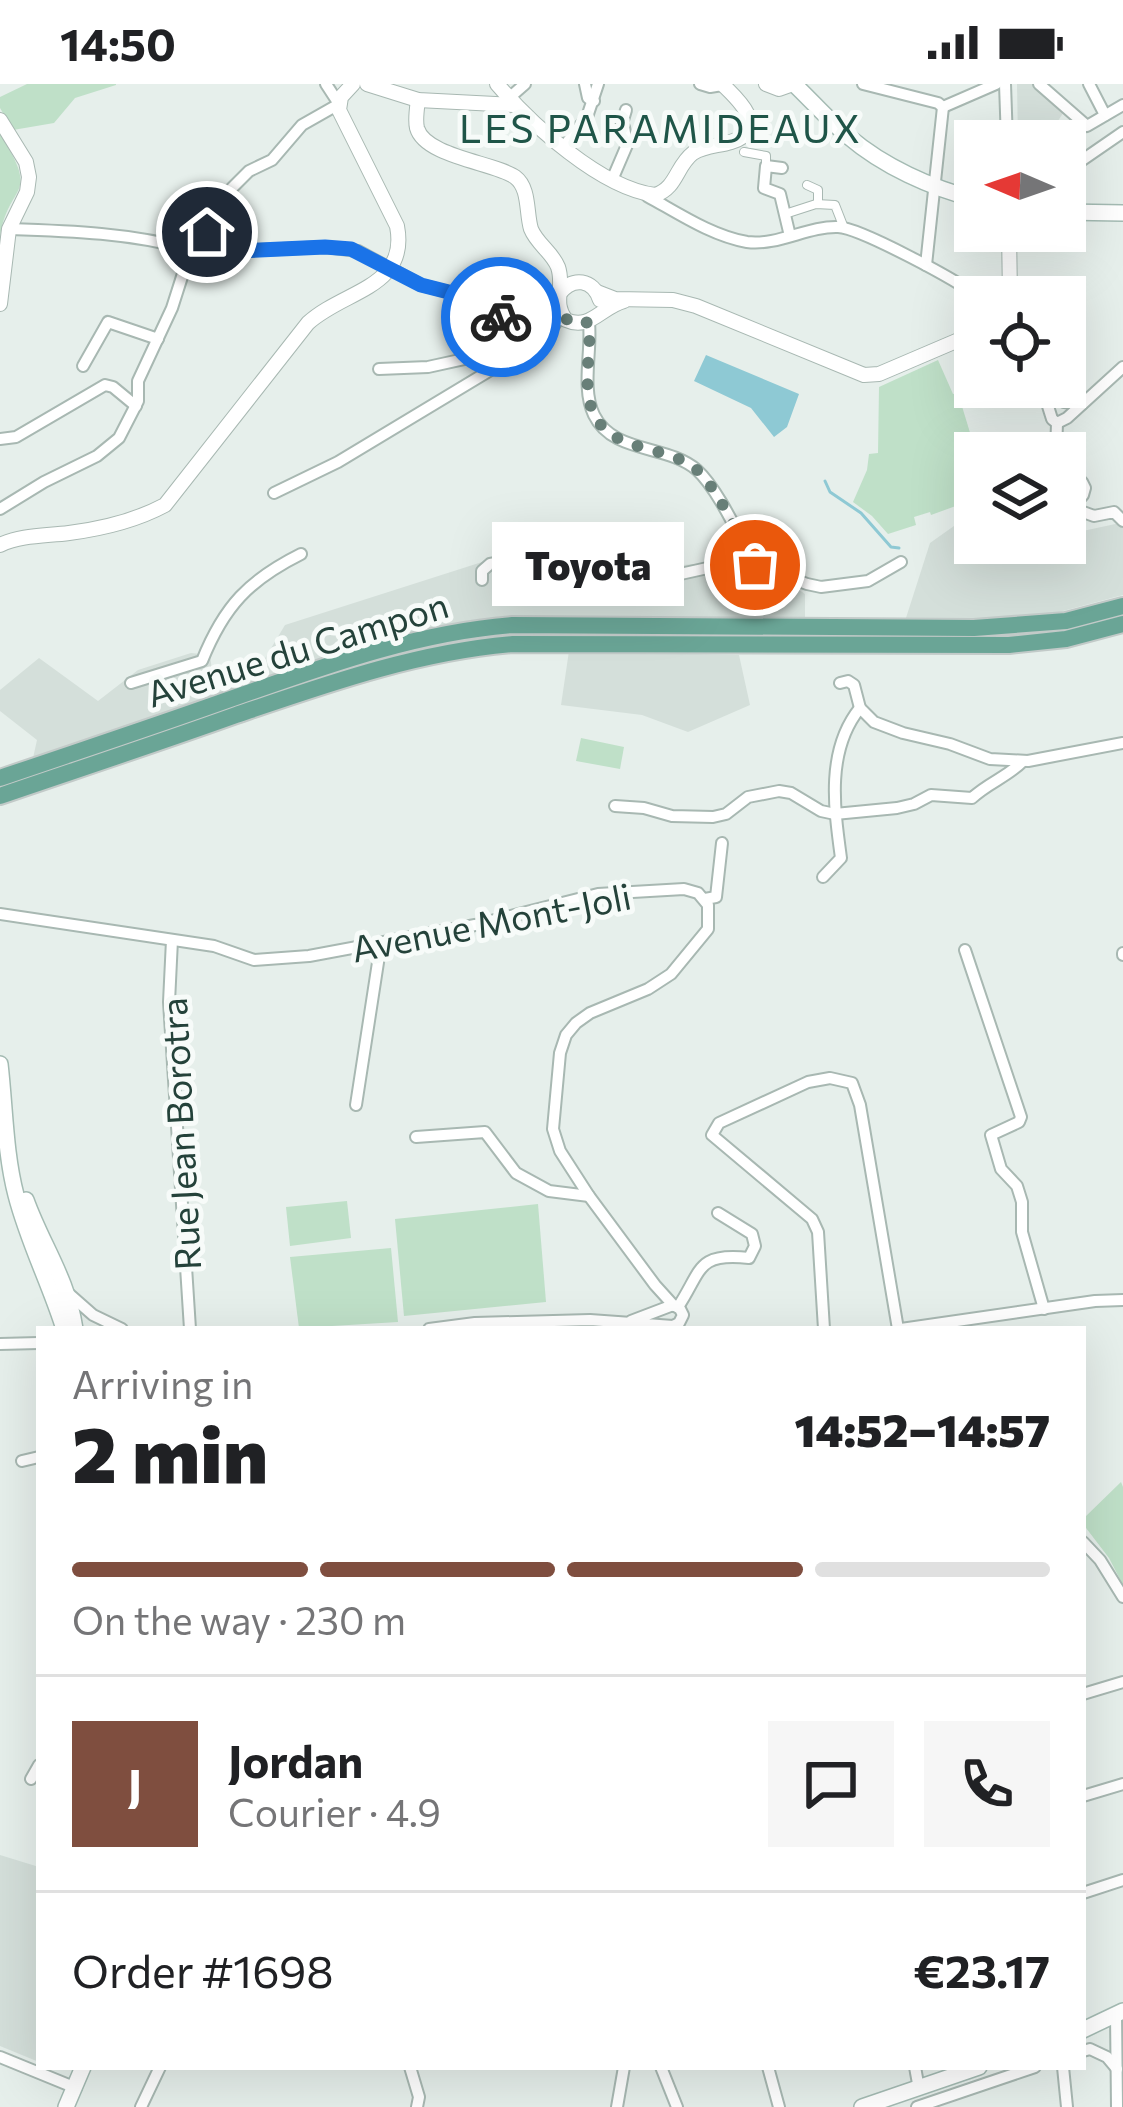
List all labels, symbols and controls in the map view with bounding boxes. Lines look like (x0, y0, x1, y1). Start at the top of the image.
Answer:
text: 14:50 (60, 15, 176, 70)
district label: LES PARAMIDEAUX (459, 103, 863, 151)
north arrow (954, 120, 1086, 252)
map controls (954, 120, 1086, 564)
pin (156, 181, 258, 283)
icon: home (174, 199, 240, 265)
courier (441, 257, 561, 377)
button: locate (954, 276, 1086, 408)
icon: bike (468, 284, 534, 350)
button: layers (954, 432, 1086, 564)
pin (704, 514, 806, 616)
callout: Toyota (491, 523, 683, 607)
icon: bag (722, 532, 788, 598)
text: Toyota (525, 540, 651, 588)
street label: Avenue du Campon (141, 581, 453, 715)
street label: Avenue Mont-Joli (348, 872, 634, 970)
street label: Rue Jean Borotra (150, 996, 208, 1272)
text: Arriving in (72, 1359, 253, 1407)
text: 14:52–14:57 (794, 1401, 1050, 1456)
text: 2 min (72, 1404, 268, 1499)
text: On the way · 230 m (72, 1595, 406, 1643)
button: chat (768, 1721, 894, 1847)
button: phone (924, 1721, 1050, 1847)
text: Jordan (228, 1732, 363, 1787)
text: J (128, 1756, 142, 1811)
text: Courier · 4.9 (228, 1787, 441, 1835)
text: Order #1698 (72, 1942, 334, 1997)
text: €23.17 (913, 1942, 1050, 1997)

